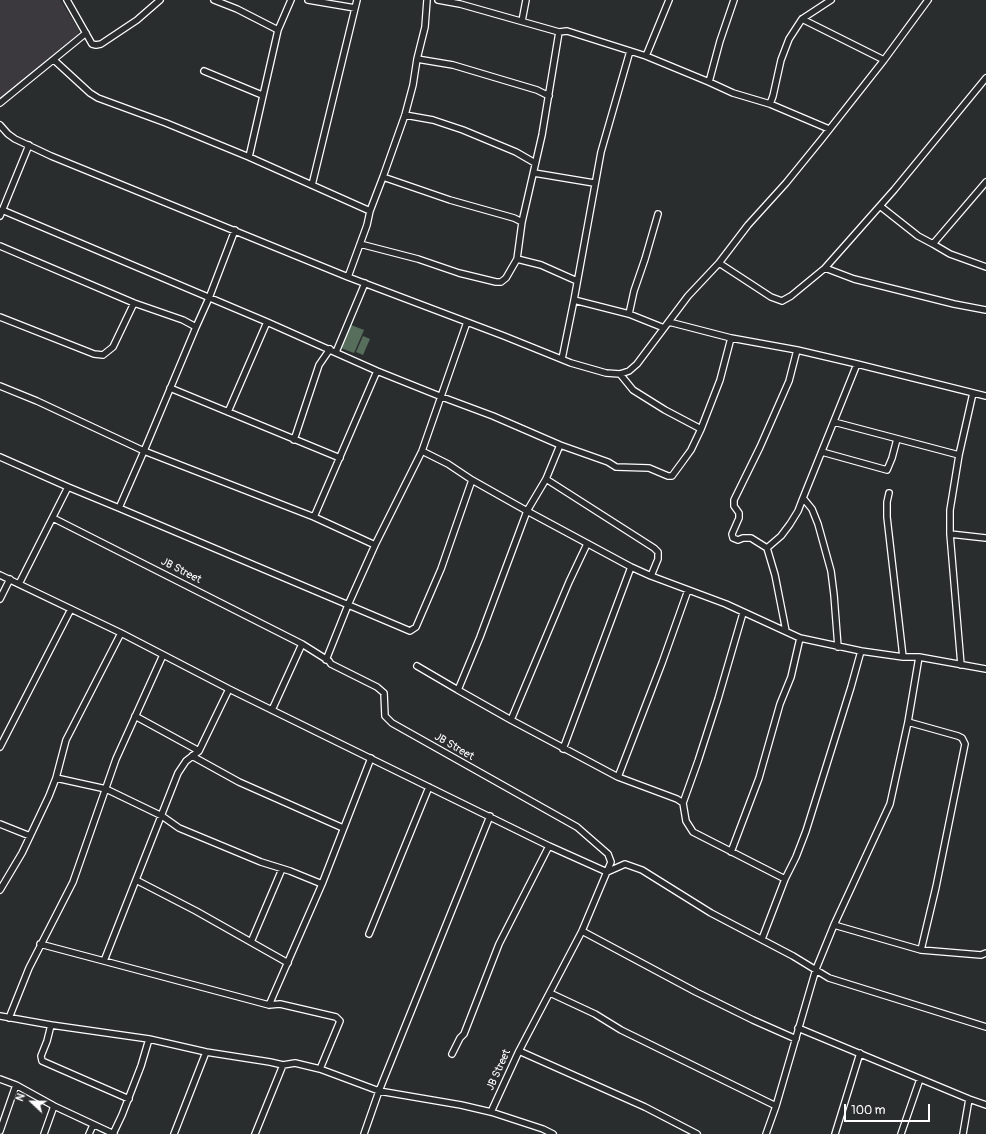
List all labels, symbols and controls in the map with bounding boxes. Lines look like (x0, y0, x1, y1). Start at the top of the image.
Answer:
street label: JB Street (159, 555, 203, 587)
street label: JB Street (432, 730, 476, 764)
street label: JB Street (484, 1047, 514, 1093)
north arrow (12, 1082, 52, 1122)
text: N (13, 1091, 28, 1103)
scale bar (846, 1096, 932, 1122)
text: 100 m (851, 1103, 885, 1118)

